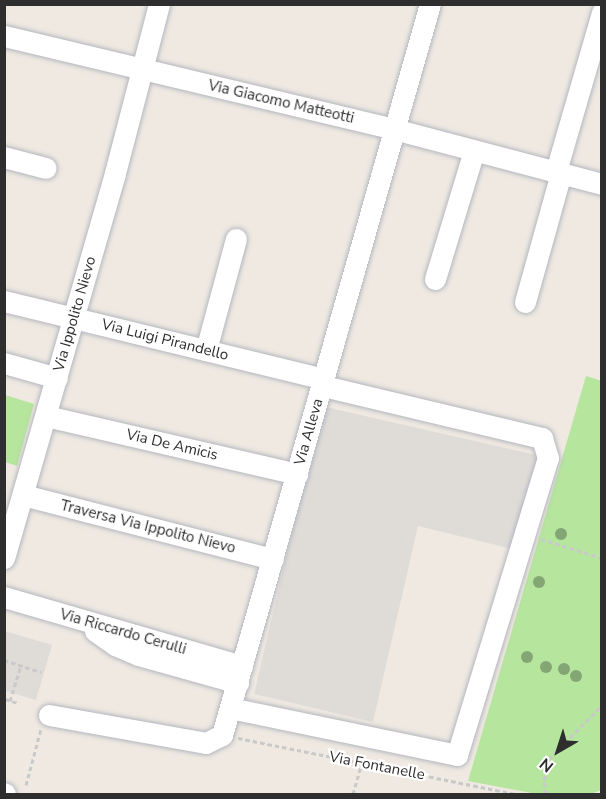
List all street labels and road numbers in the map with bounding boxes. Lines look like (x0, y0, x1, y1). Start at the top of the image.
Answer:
street label: Via Giacomo Matteotti (206, 76, 356, 128)
street label: Via Ippolito Nievo (50, 254, 100, 374)
street label: Via Luigi Pirandello (100, 316, 230, 364)
street label: Via Alleva (291, 396, 327, 468)
street label: Via De Amicis (124, 426, 220, 464)
street label: Traversa Via Ippolito Nievo (59, 496, 237, 558)
street label: Via Riccardo Cerulli (58, 605, 188, 659)
street label: Via Fontanelle (328, 748, 426, 784)

